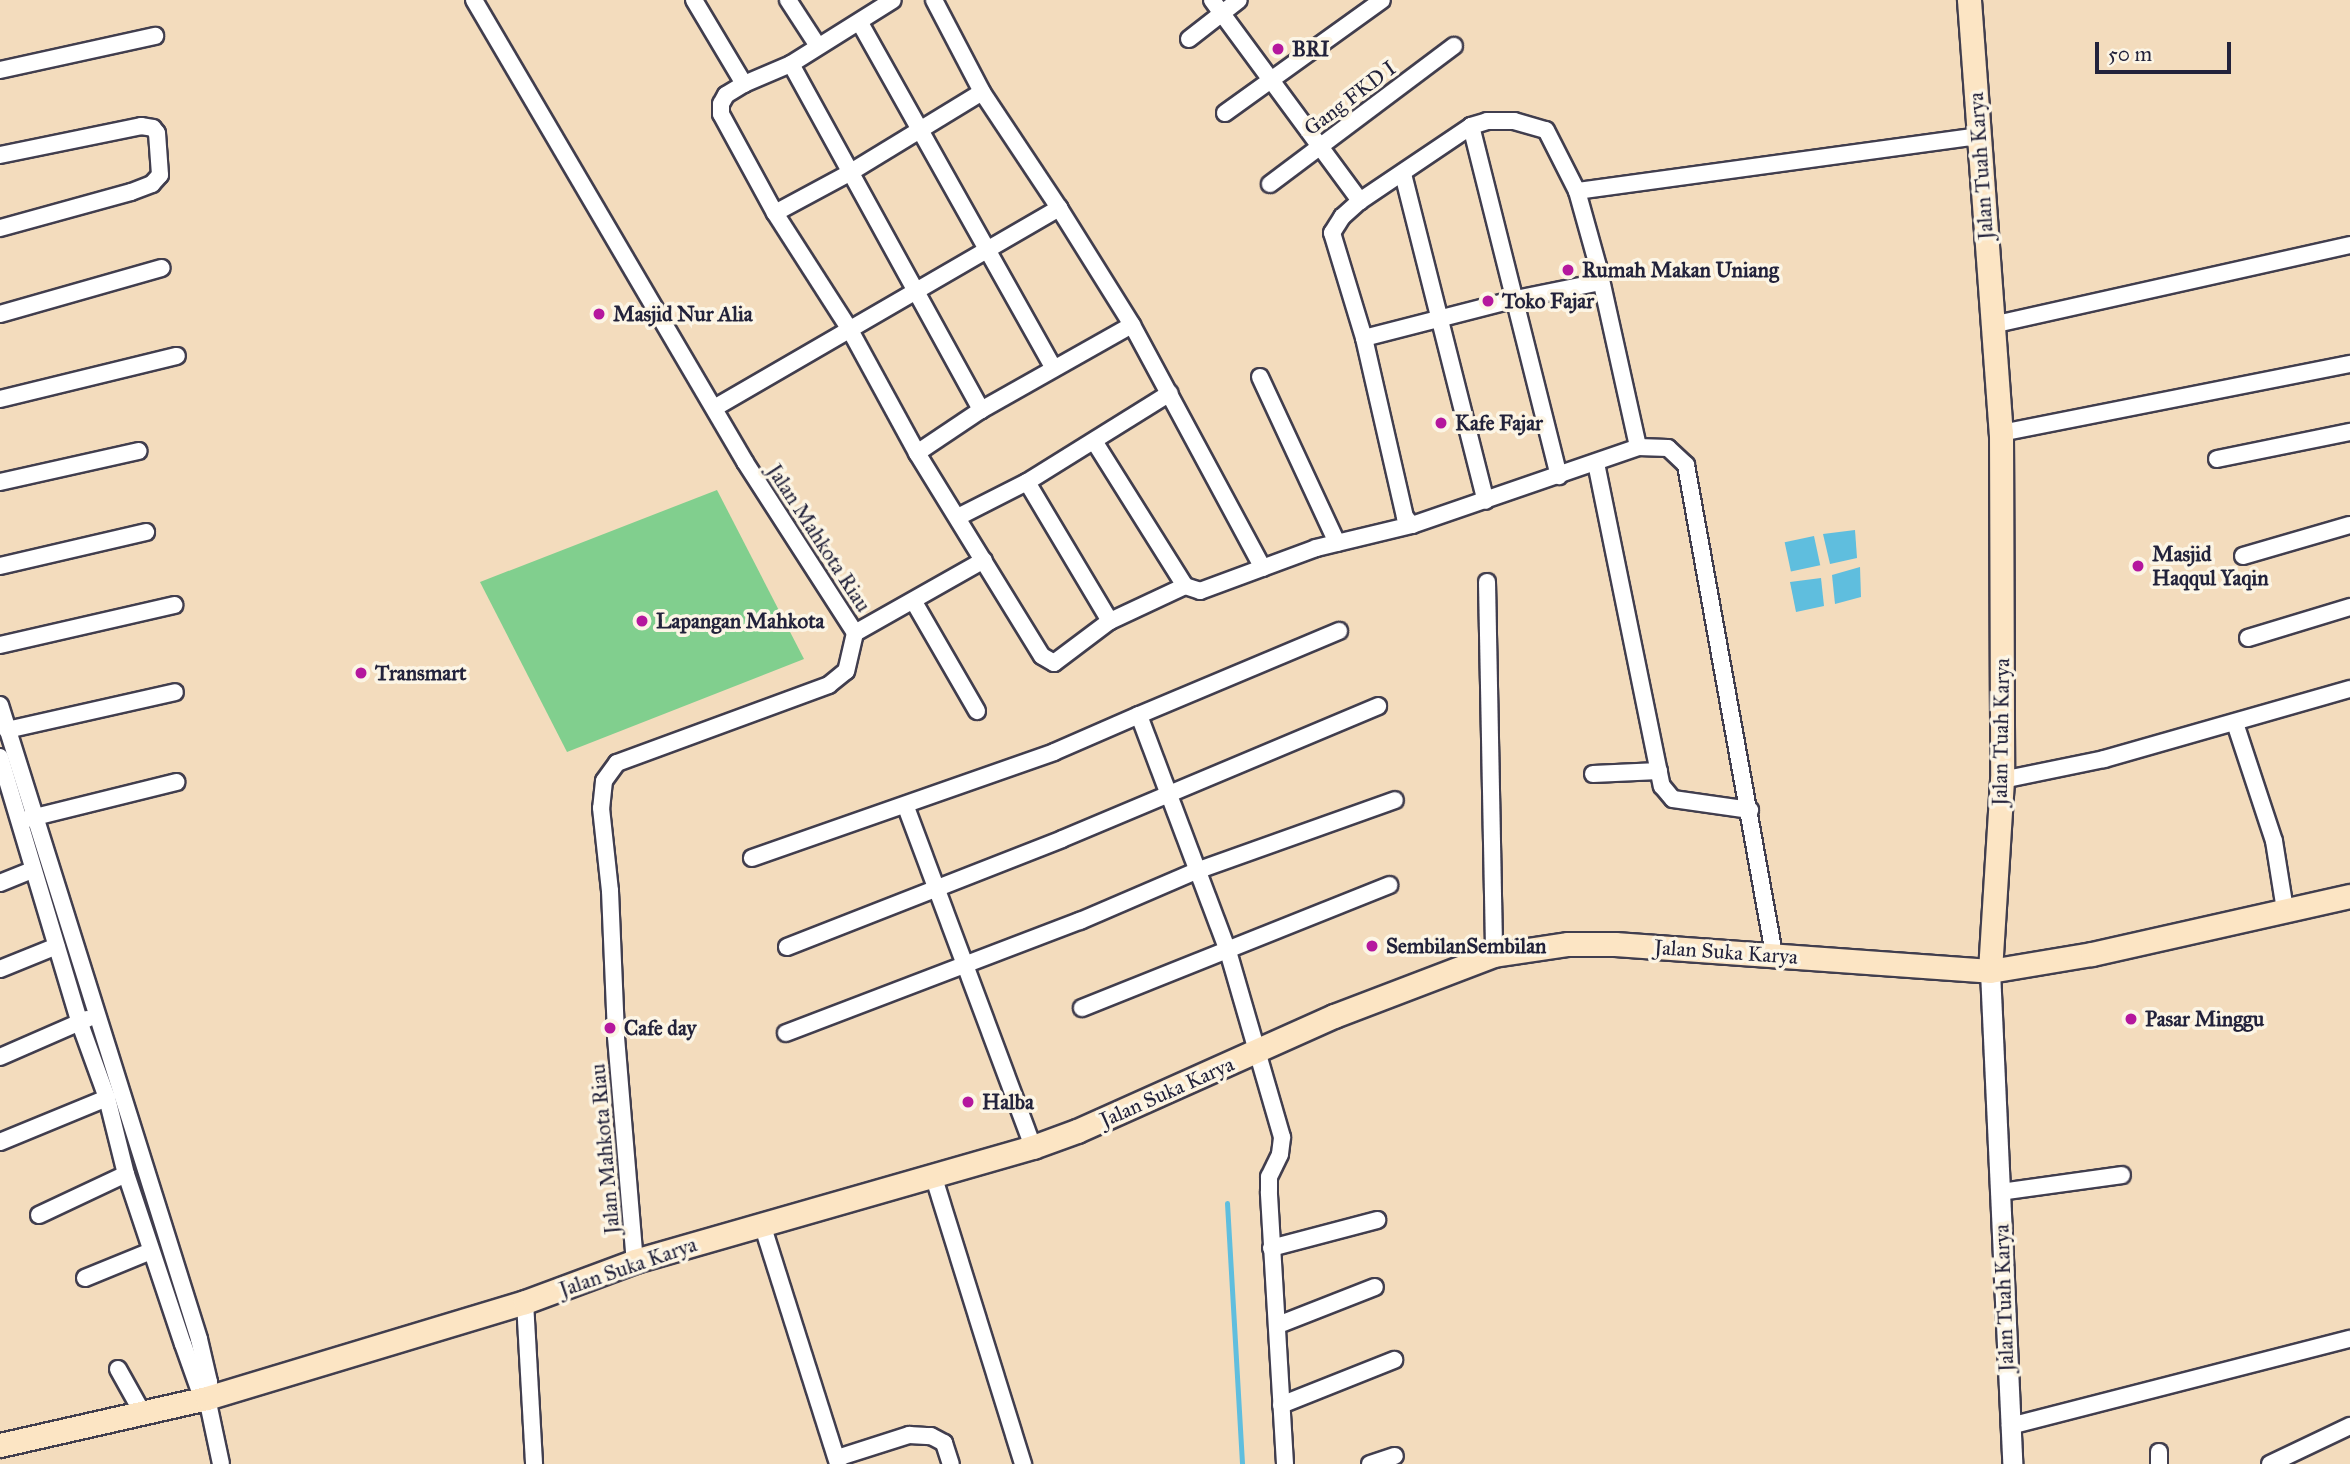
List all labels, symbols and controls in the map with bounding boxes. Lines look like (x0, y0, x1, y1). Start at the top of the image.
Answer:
scale bar (2098, 28, 2234, 72)
place label: BRI (1292, 36, 1330, 62)
marker: BRI (1270, 41, 1286, 57)
text: 50 m (2108, 41, 2152, 67)
street label: Gang FKD I (1299, 55, 1401, 141)
street label: Jalan Tuah Karya (1963, 91, 1999, 241)
place label: Rumah Makan Uniang (1582, 257, 1779, 283)
marker: Rumah Makan Uniang (1560, 262, 1576, 278)
place label: Toko Fajar (1502, 288, 1594, 314)
marker: Toko Fajar (1480, 293, 1496, 309)
place label: Masjid Nur Alia (613, 301, 753, 327)
marker: Masjid Nur Alia (591, 306, 607, 322)
place label: Kafe Fajar (1455, 410, 1543, 436)
marker: Kafe Fajar (1433, 415, 1449, 431)
street label: Jalan Mahkota Riau (762, 459, 876, 617)
place label: Masjid Haqqul Yaqin (2152, 541, 2269, 591)
marker: Masjid Haqqul Yaqin (2130, 558, 2146, 574)
place label: Lapangan Mahkota (656, 608, 824, 634)
marker: Lapangan Mahkota (634, 613, 650, 629)
street label: Jalan Tuah Karya (1987, 658, 2015, 806)
place label: Transmart (375, 660, 466, 686)
marker: Transmart (353, 665, 369, 681)
place label: SembilanSembilan (1386, 933, 1546, 959)
street label: Jalan Suka Karya (1653, 934, 1799, 970)
marker: SembilanSembilan (1364, 938, 1380, 954)
place label: Pasar Minggu (2145, 1006, 2264, 1032)
marker: Pasar Minggu (2123, 1011, 2139, 1027)
place label: Cafe day (624, 1015, 696, 1041)
marker: Cafe day (602, 1020, 618, 1036)
street label: Jalan Suka Karya (1096, 1051, 1238, 1133)
street label: Jalan Mahkota Riau (585, 1063, 625, 1235)
place label: Halba (982, 1089, 1034, 1115)
marker: Halba (960, 1094, 976, 1110)
street label: Jalan Tuah Karya (1989, 1224, 2019, 1372)
street label: Jalan Suka Karya (556, 1232, 700, 1302)

